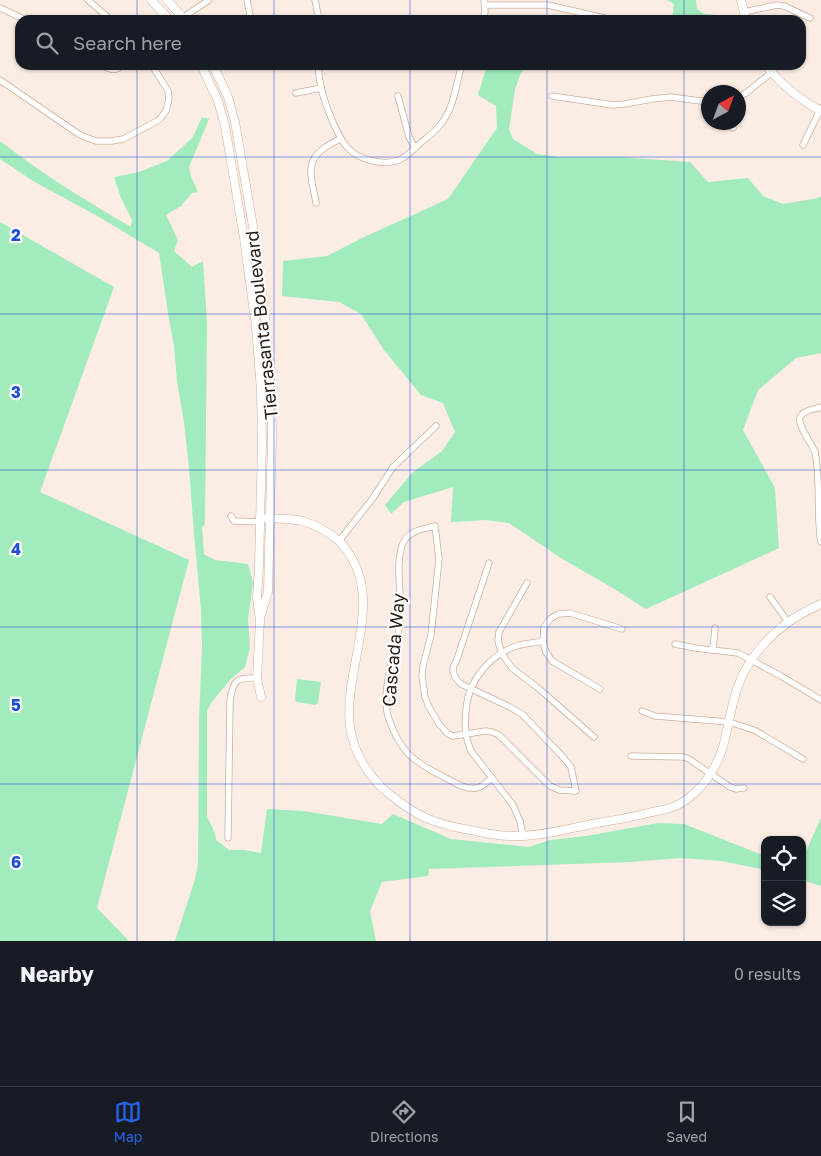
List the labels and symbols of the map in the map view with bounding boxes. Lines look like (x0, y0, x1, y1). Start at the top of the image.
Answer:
north arrow (701, 85, 746, 130)
text: 2 (11, 225, 21, 245)
street label: Tierrasanta Boulevard (240, 229, 282, 421)
text: 3 (11, 382, 21, 402)
text: 4 (11, 539, 21, 559)
street label: Cascada Way (377, 592, 409, 708)
text: 5 (11, 695, 21, 715)
text: 6 (11, 852, 21, 872)

